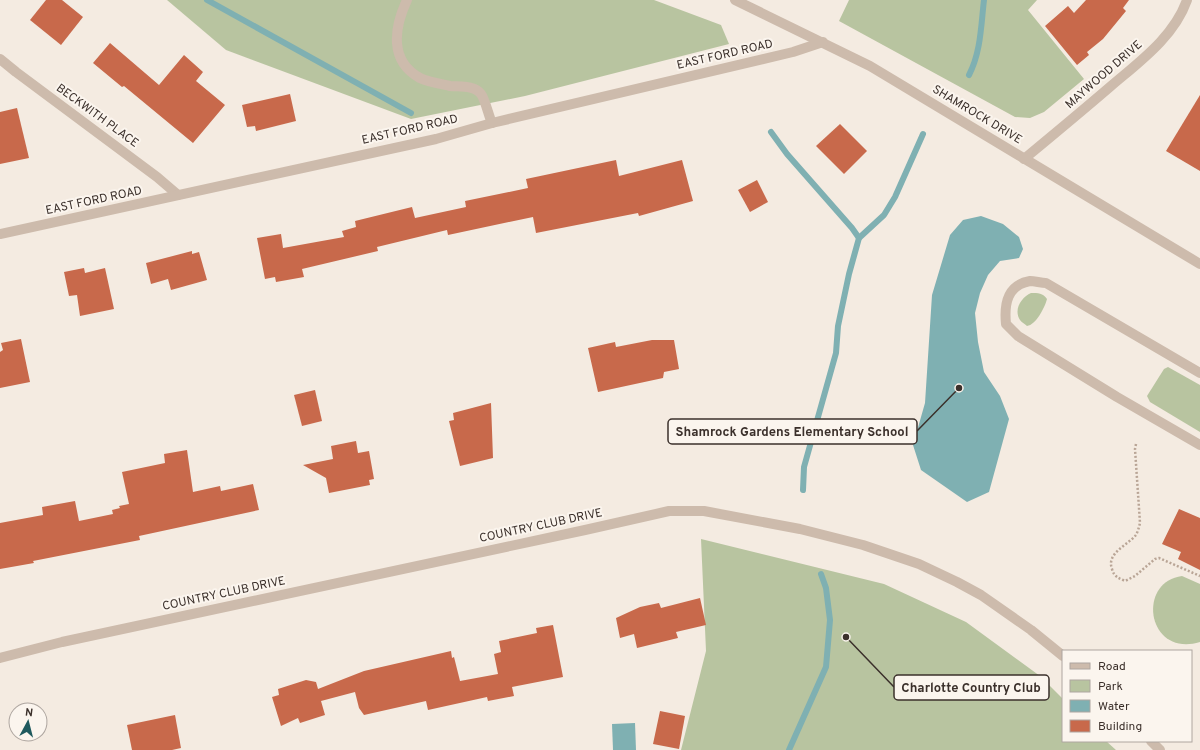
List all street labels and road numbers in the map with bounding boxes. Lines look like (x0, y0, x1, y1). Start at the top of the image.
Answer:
street label: EAST FORD ROAD (675, 36, 775, 74)
street label: MAYWOOD DRIVE (1062, 37, 1146, 113)
street label: BECKWITH PLACE (52, 81, 142, 151)
street label: SHAMROCK DRIVE (929, 82, 1025, 148)
street label: EAST FORD ROAD (360, 111, 460, 149)
street label: EAST FORD ROAD (44, 183, 144, 219)
street label: COUNTRY CLUB DRIVE (478, 505, 604, 547)
street label: COUNTRY CLUB DRIVE (161, 573, 287, 615)

